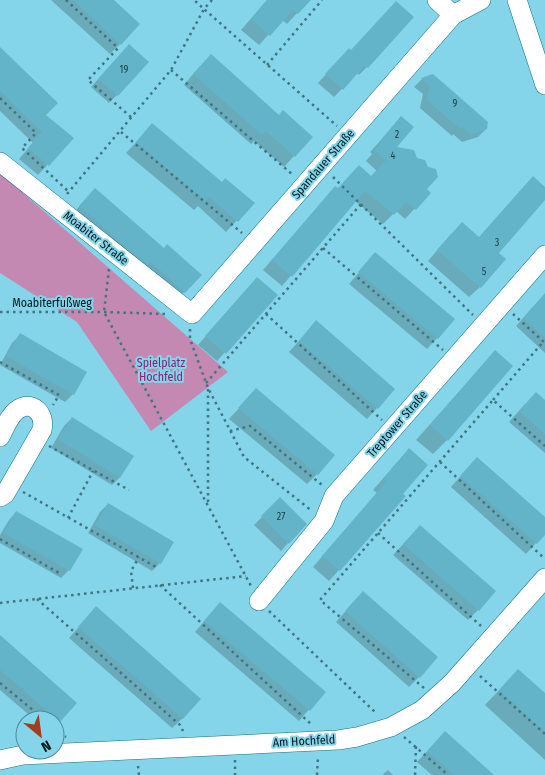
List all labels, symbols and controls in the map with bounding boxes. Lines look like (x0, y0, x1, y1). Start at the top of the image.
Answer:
house number: 19 (120, 64, 129, 76)
house number: 9 (453, 98, 458, 110)
street label: Spandauer Straße (289, 126, 357, 202)
house number: 2 (395, 129, 400, 141)
house number: 4 (391, 150, 396, 162)
street label: Moabiter Straße (61, 208, 131, 268)
house number: 3 (495, 237, 500, 249)
house number: 5 (482, 266, 487, 278)
street label: Moabiterfußweg (12, 296, 92, 310)
park label: Spielplatz Hochfeld (137, 356, 186, 384)
street label: Treptower Straße (364, 388, 430, 460)
house number: 27 (277, 511, 285, 523)
north arrow (15, 710, 65, 760)
street label: Am Hochfeld (272, 732, 336, 750)
text: N (38, 736, 54, 755)

